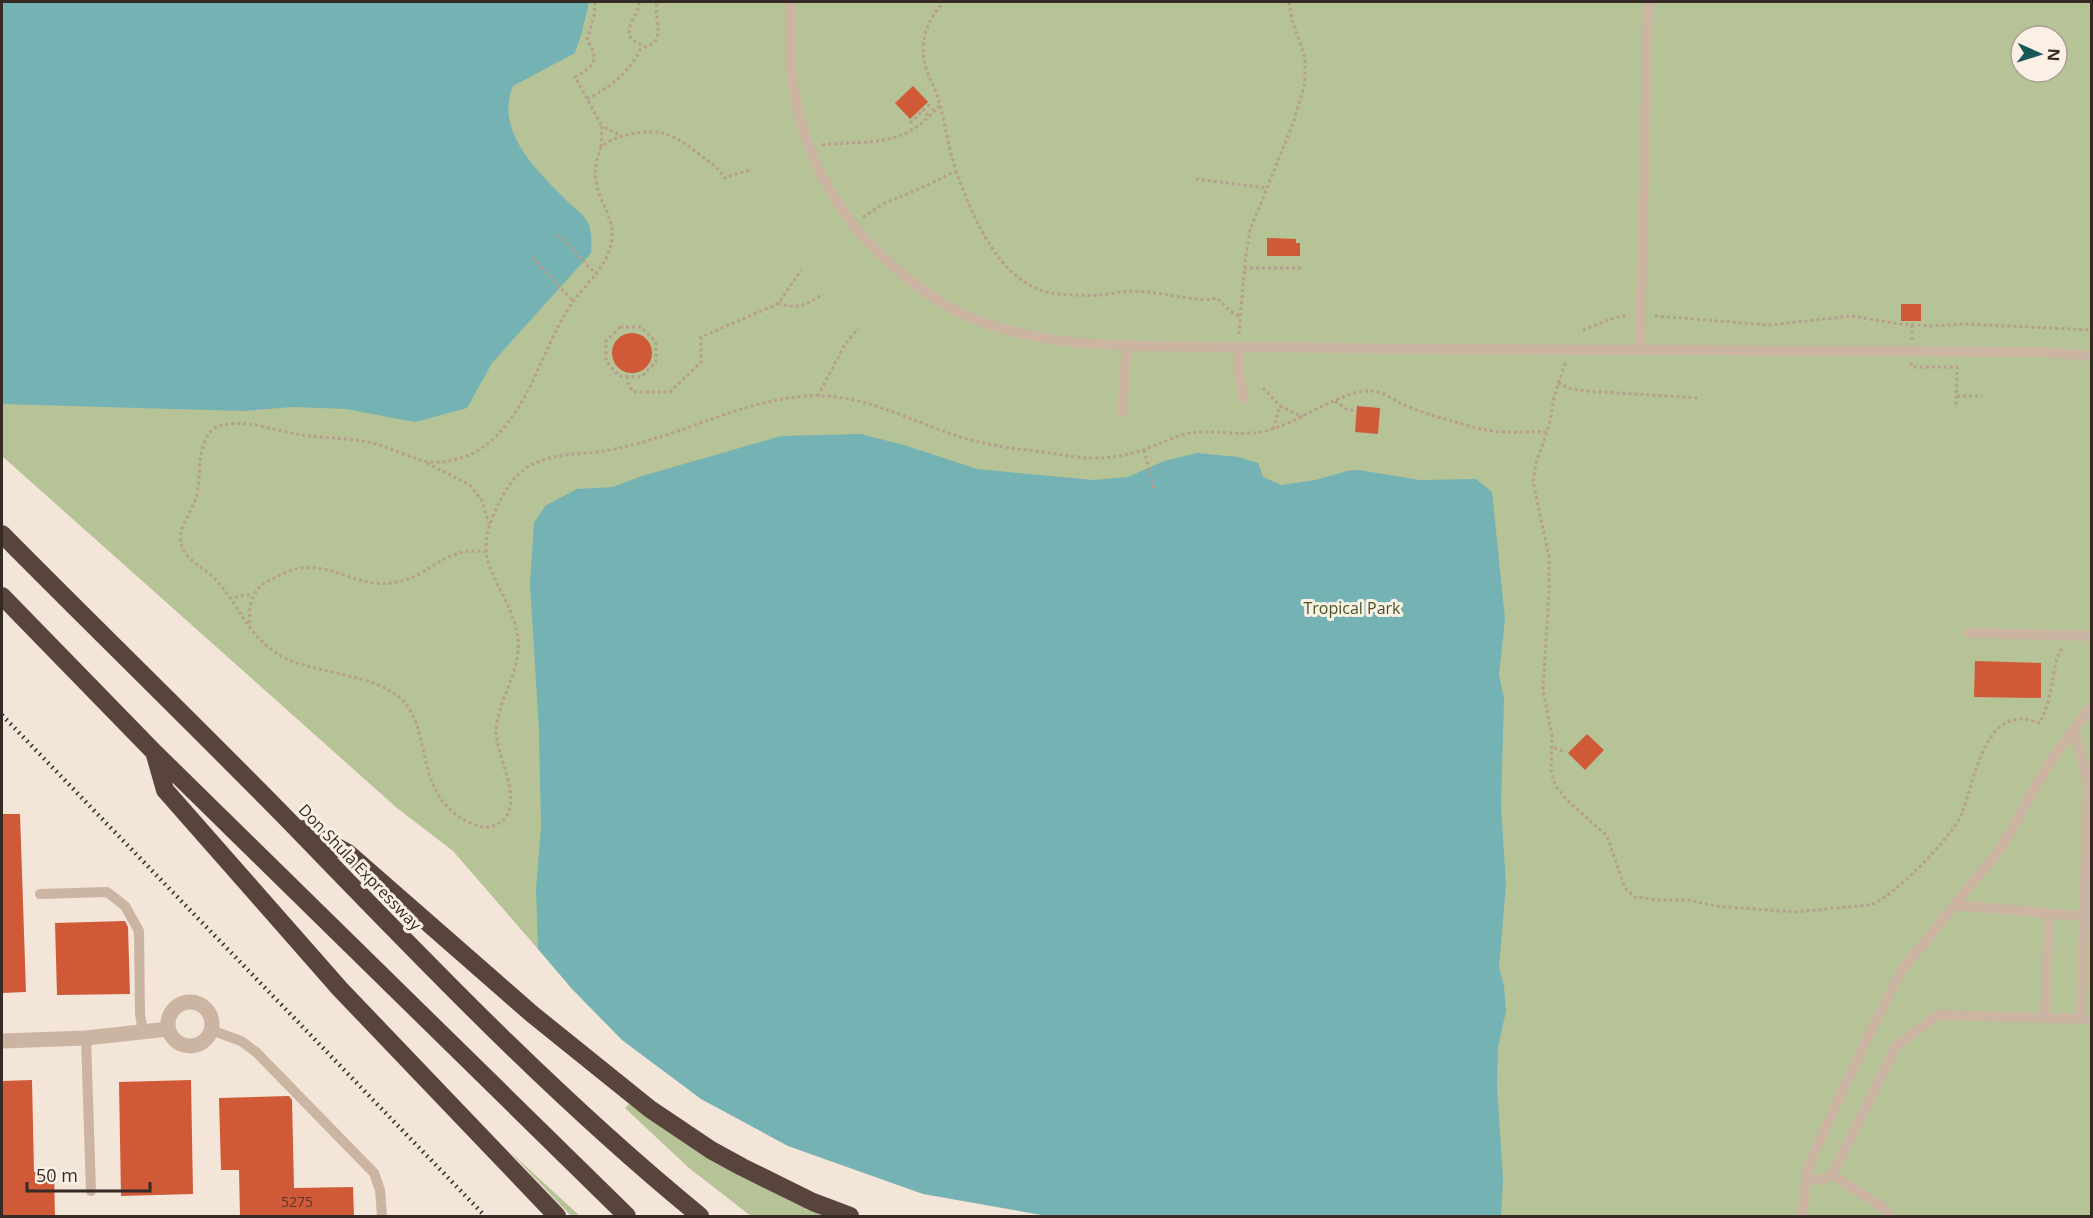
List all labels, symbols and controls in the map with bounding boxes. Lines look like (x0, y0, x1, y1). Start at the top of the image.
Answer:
north arrow (2009, 24, 2069, 84)
text: N (2043, 48, 2065, 62)
park label: Tropical Park (1303, 597, 1401, 619)
street label: Don Shula Expressway (294, 799, 427, 936)
scale bar (27, 1155, 150, 1193)
text: 50 m (36, 1163, 78, 1187)
house number: 5275 (281, 1192, 313, 1211)

